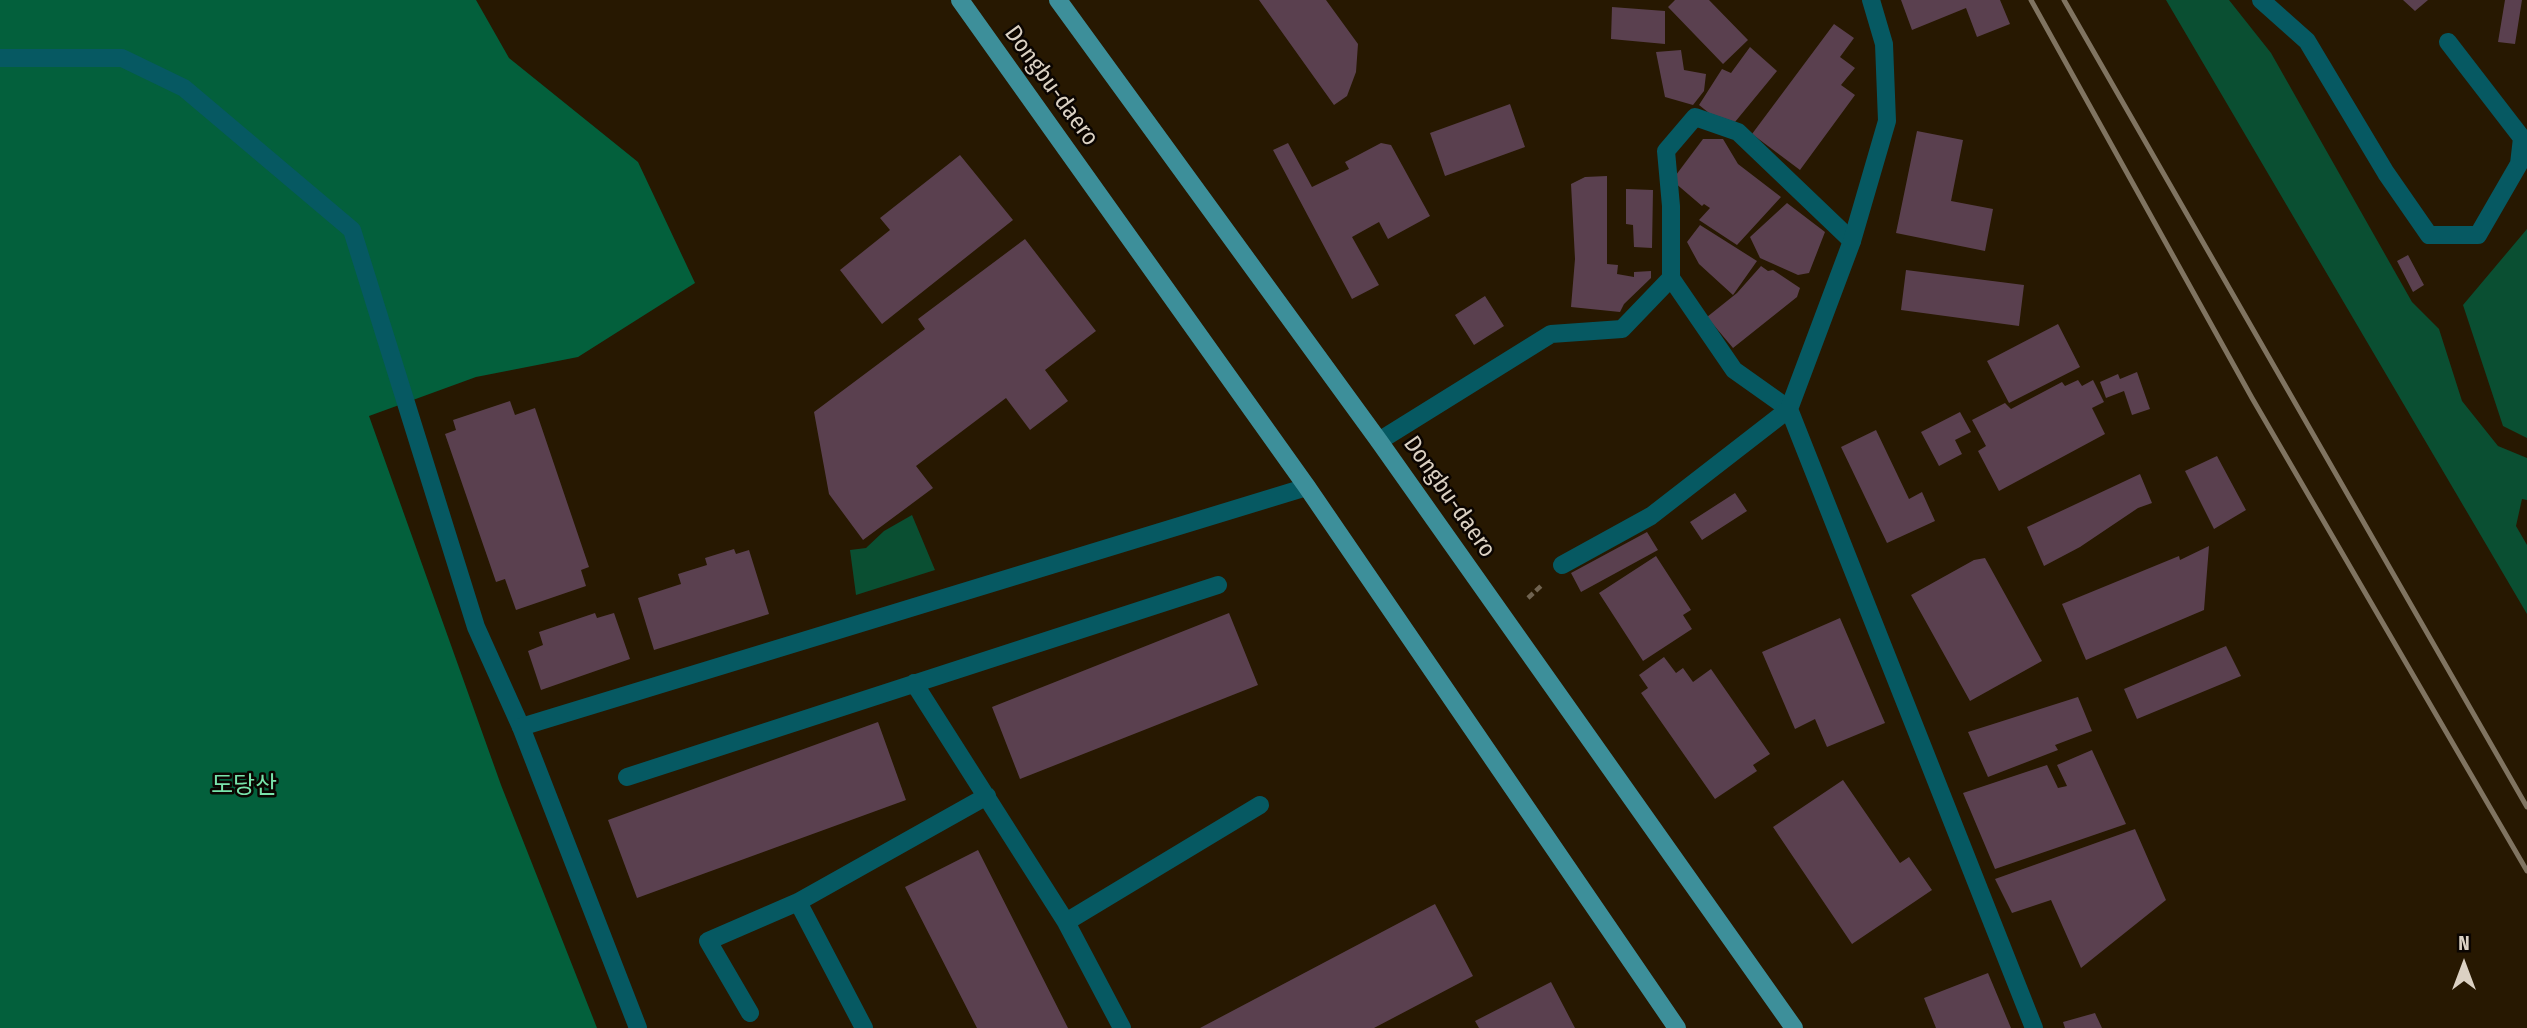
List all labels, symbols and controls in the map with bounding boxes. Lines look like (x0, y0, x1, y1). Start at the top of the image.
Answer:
street label: Dongbu-daero (998, 20, 1104, 152)
street label: Dongbu-daero (1397, 431, 1501, 563)
park label: 도당산 (211, 772, 277, 800)
north arrow (2429, 930, 2499, 1000)
text: N (2458, 932, 2470, 955)

